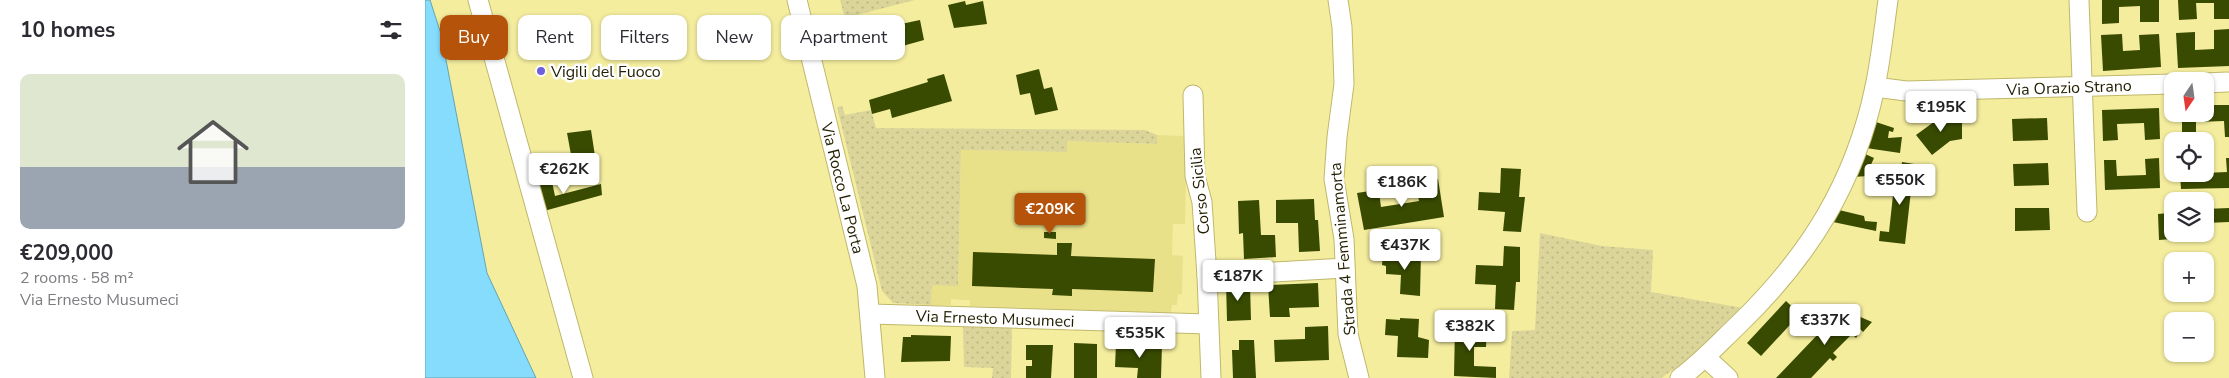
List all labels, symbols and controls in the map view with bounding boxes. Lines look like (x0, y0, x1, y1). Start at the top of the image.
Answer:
chip: Buy (440, 15, 508, 60)
chip: Rent (518, 15, 591, 60)
chip: Filters (601, 15, 687, 60)
chip: New (697, 15, 771, 60)
chip: Apartment (781, 15, 905, 60)
text: 10 homes (20, 16, 115, 44)
icon: filters (377, 16, 405, 44)
place label: Vigili del Fuoco (550, 61, 661, 83)
marker: Vigili del Fuoco (535, 65, 547, 77)
north arrow (2164, 72, 2214, 122)
map controls (2164, 72, 2214, 362)
street label: Via Orazio Strano (2005, 75, 2132, 101)
pin: €195K (1906, 90, 1976, 133)
text: €195K (1916, 96, 1966, 118)
icon: home (168, 107, 258, 197)
street label: Via Rocco La Porta (815, 119, 869, 256)
button: locate (2164, 132, 2214, 182)
street label: Corso Sicilia (1185, 146, 1215, 235)
pin: €262K (529, 152, 599, 195)
text: €262K (539, 158, 589, 180)
street label: Strada 4 Femminamorta (1324, 161, 1362, 336)
pin: €550K (1865, 164, 1935, 206)
pin: €186K (1367, 166, 1437, 208)
text: €550K (1875, 169, 1925, 191)
text: €186K (1377, 171, 1427, 193)
pin: €209K (1015, 192, 1085, 235)
button: layers (2164, 192, 2214, 242)
text: €209K (1025, 198, 1075, 220)
pin: €437K (1370, 228, 1440, 271)
text: €437K (1380, 234, 1430, 256)
text: €209,000 (20, 239, 113, 267)
button: + (2164, 252, 2214, 302)
pin: €187K (1203, 260, 1273, 302)
text: €187K (1213, 265, 1263, 287)
text: 2 rooms · 58 m² (20, 267, 133, 289)
text: Via Ernesto Musumeci (20, 289, 179, 311)
pin: €337K (1790, 304, 1860, 346)
street label: Via Ernesto Musumeci (914, 305, 1075, 333)
text: €337K (1800, 309, 1850, 331)
pin: €382K (1435, 310, 1505, 352)
button: − (2164, 312, 2214, 362)
text: €382K (1445, 315, 1495, 337)
pin: €535K (1105, 316, 1175, 359)
text: €535K (1115, 322, 1165, 344)

